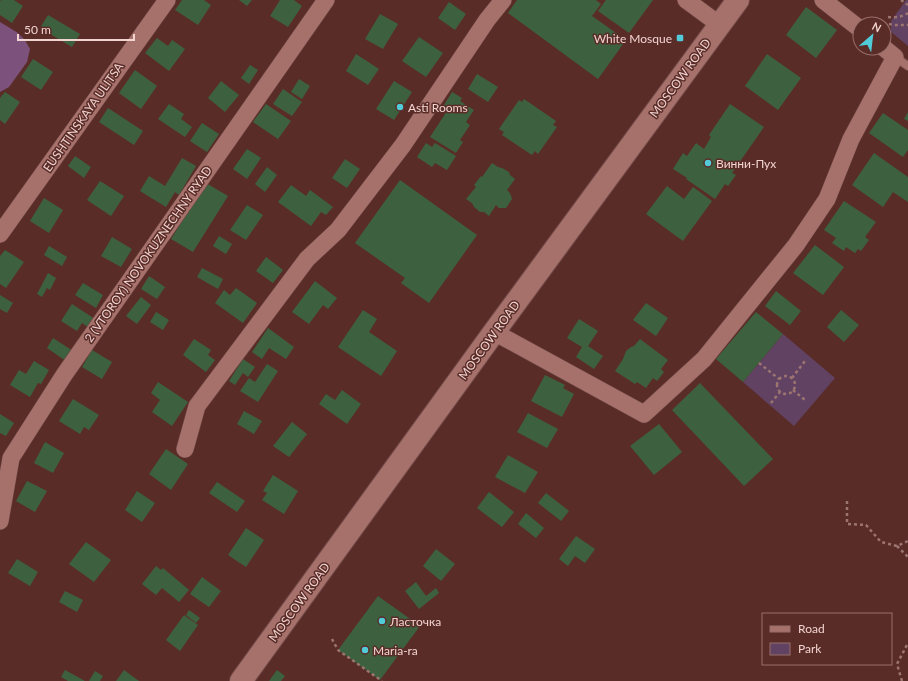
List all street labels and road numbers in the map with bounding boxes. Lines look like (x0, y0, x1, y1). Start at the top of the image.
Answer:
street label: MOSCOW ROAD (646, 36, 714, 120)
street label: EUSHTINSKAYA ULITSA (40, 59, 127, 175)
street label: 2 (VTOROY) NOVOKUZNECHNY RYAD (81, 163, 215, 345)
street label: MOSCOW ROAD (455, 298, 523, 382)
street label: MOSCOW ROAD (265, 560, 333, 644)

